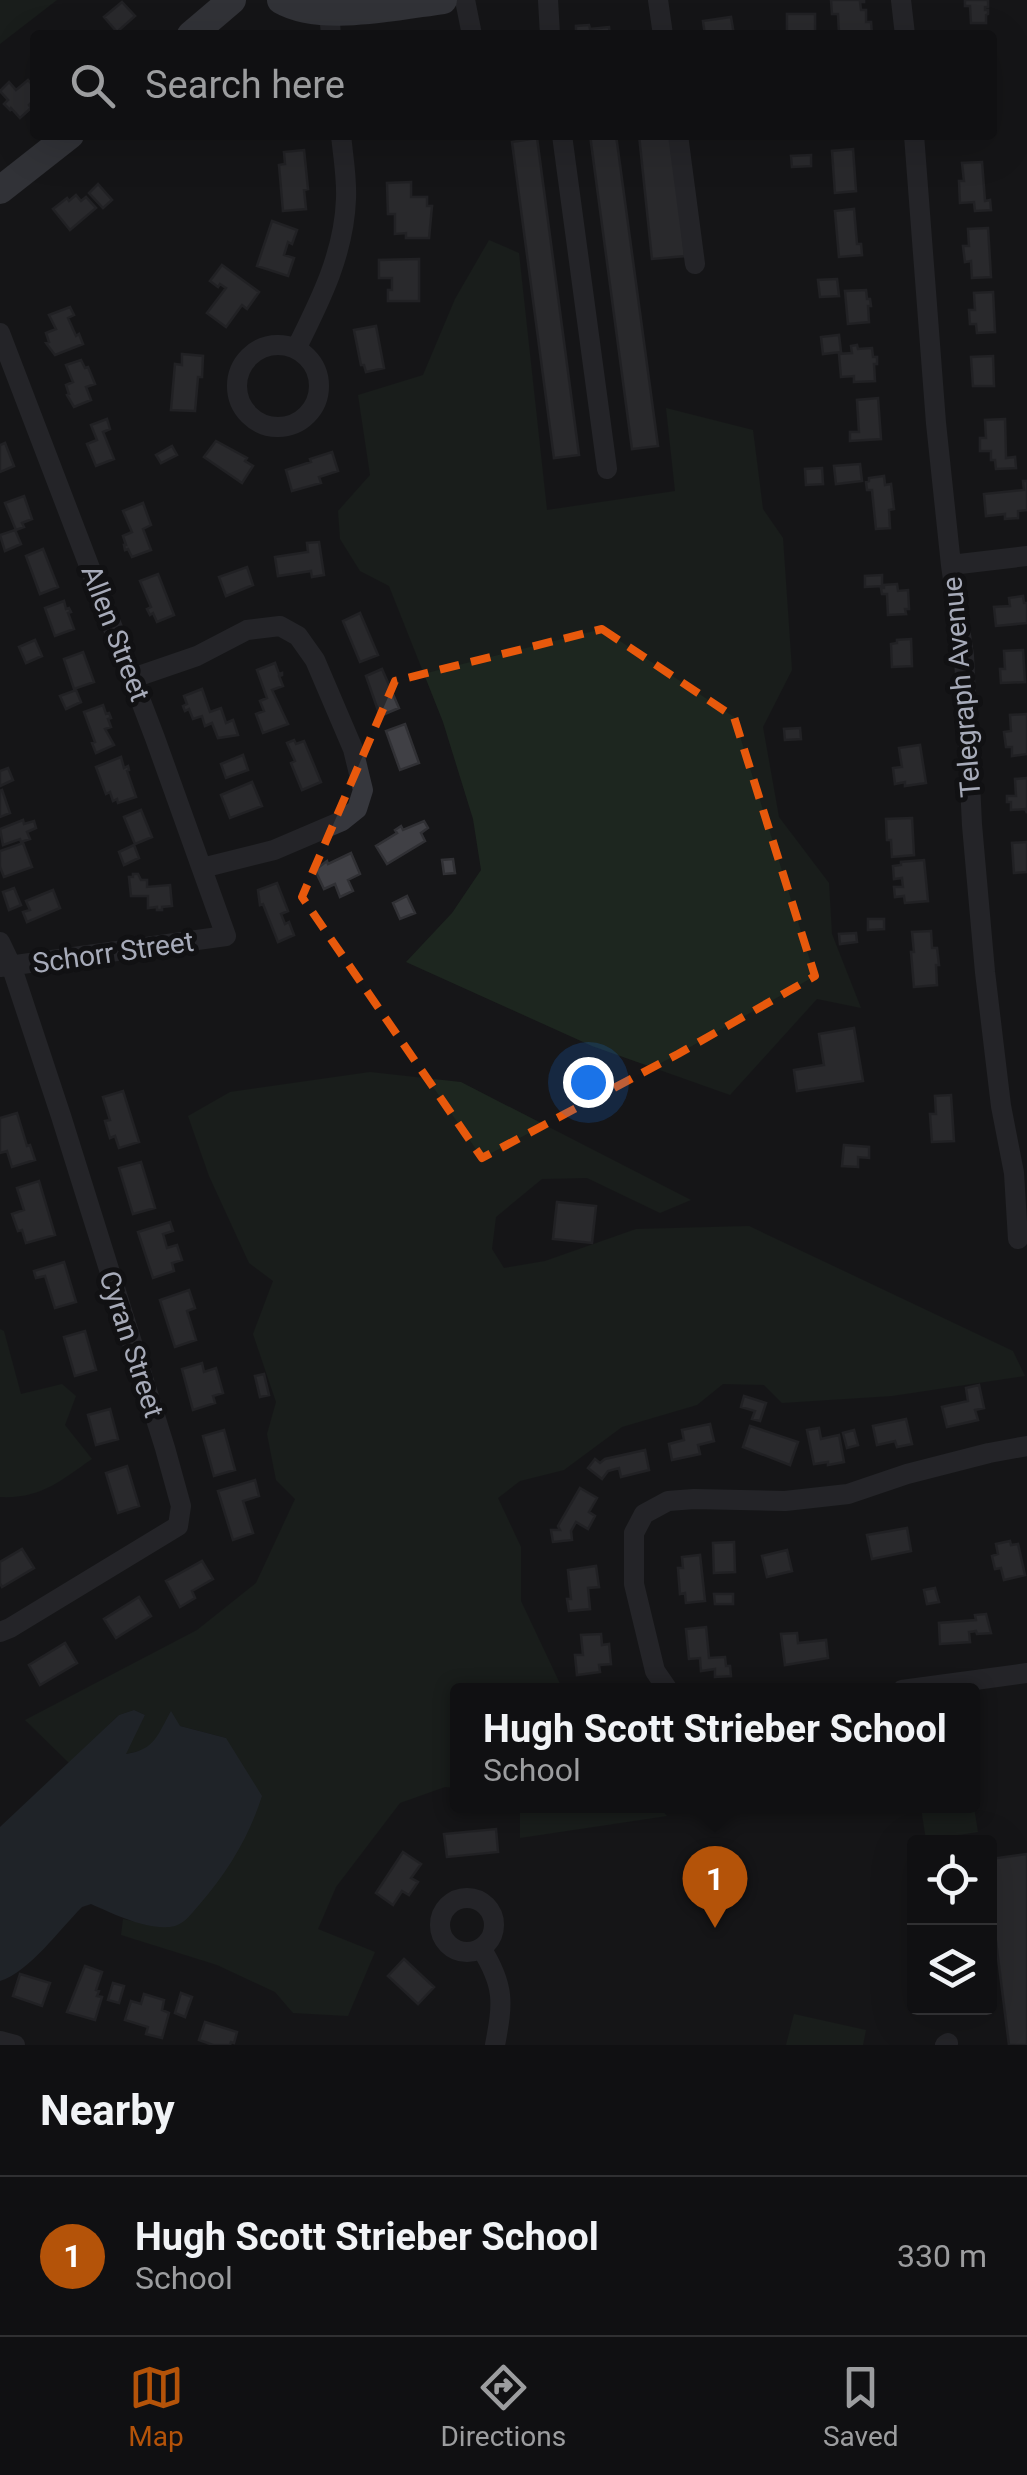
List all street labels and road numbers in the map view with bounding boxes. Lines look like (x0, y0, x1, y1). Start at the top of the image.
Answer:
street label: Allen Street (75, 561, 157, 706)
street label: Telegraph Avenue (935, 575, 988, 799)
street label: Schorr Street (30, 925, 196, 980)
street label: Cyran Street (92, 1267, 171, 1421)

